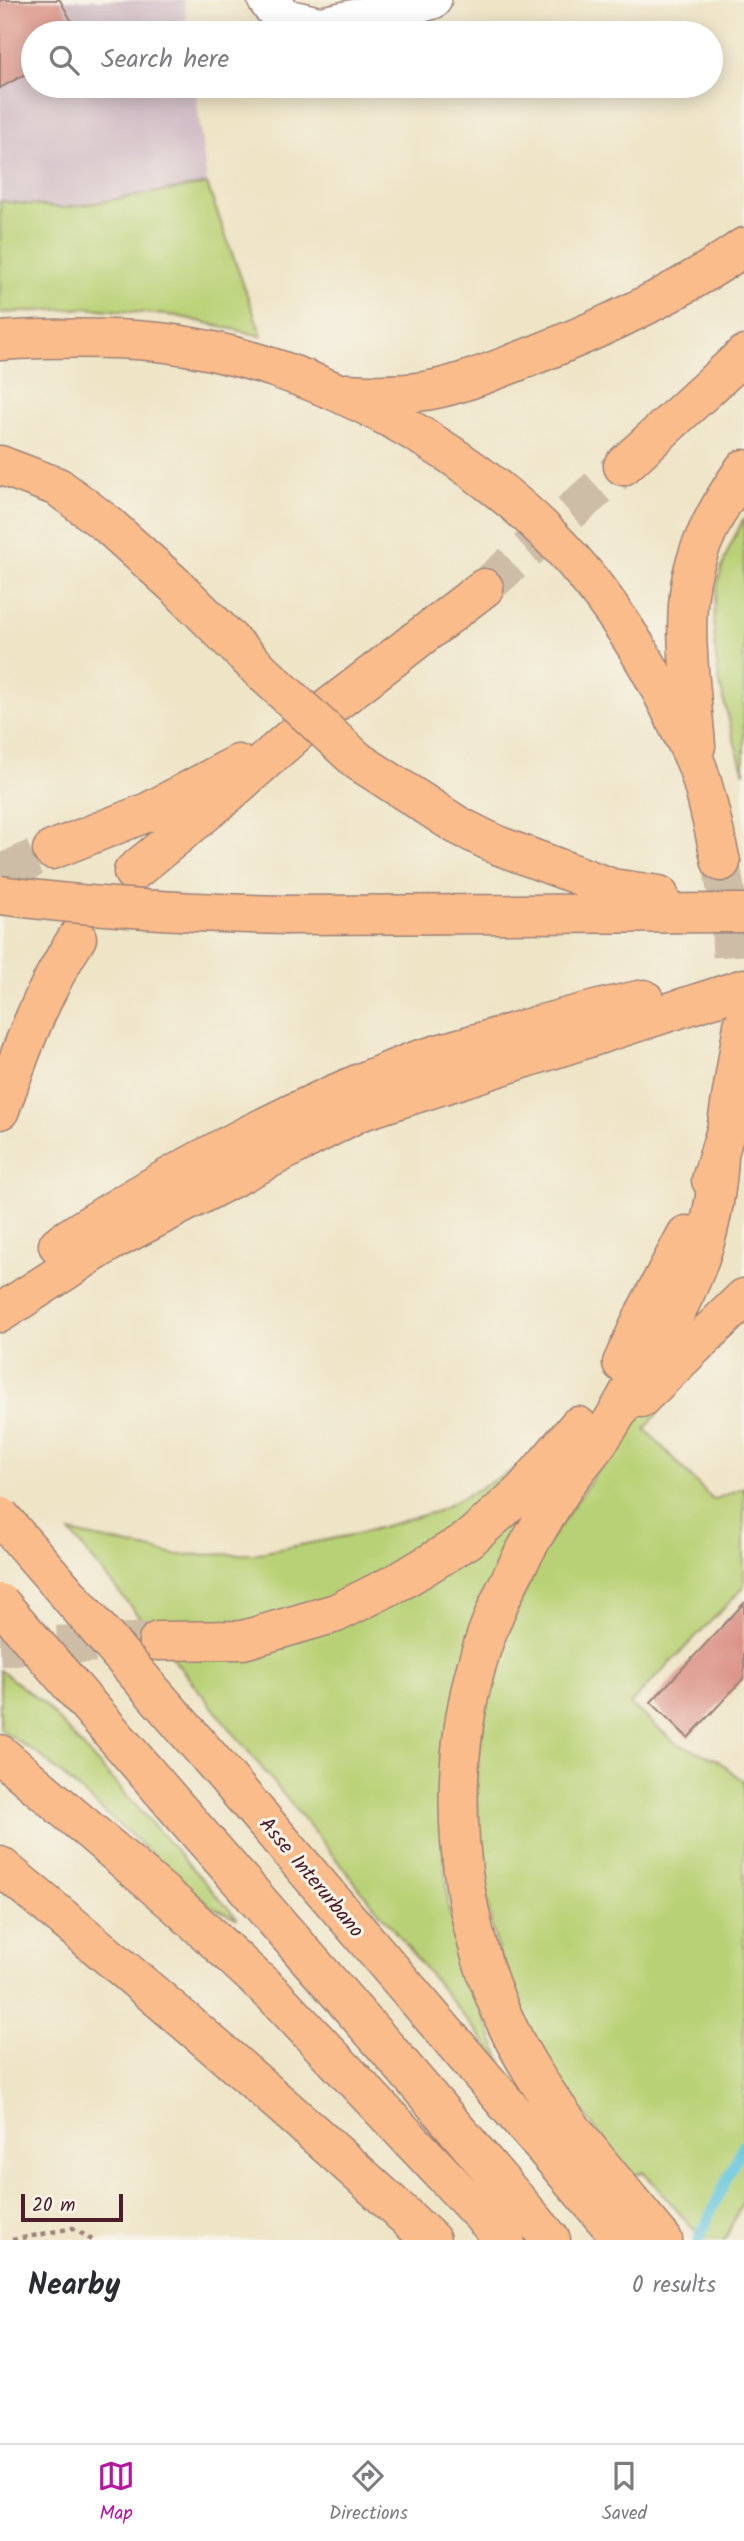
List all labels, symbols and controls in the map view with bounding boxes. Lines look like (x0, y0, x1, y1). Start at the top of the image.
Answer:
search box (21, 21, 723, 98)
text: Search here (101, 39, 229, 81)
icon: search (45, 41, 83, 79)
street label: Asse Interurbano (250, 1810, 372, 1946)
scale bar (21, 2191, 122, 2223)
text: 20 m (32, 2191, 75, 2221)
text: Nearby (28, 2262, 120, 2310)
text: 0 results (632, 2268, 716, 2304)
tab: Map (97, 2457, 135, 2529)
tab: Directions (329, 2457, 408, 2529)
tab: Saved (602, 2457, 647, 2529)

